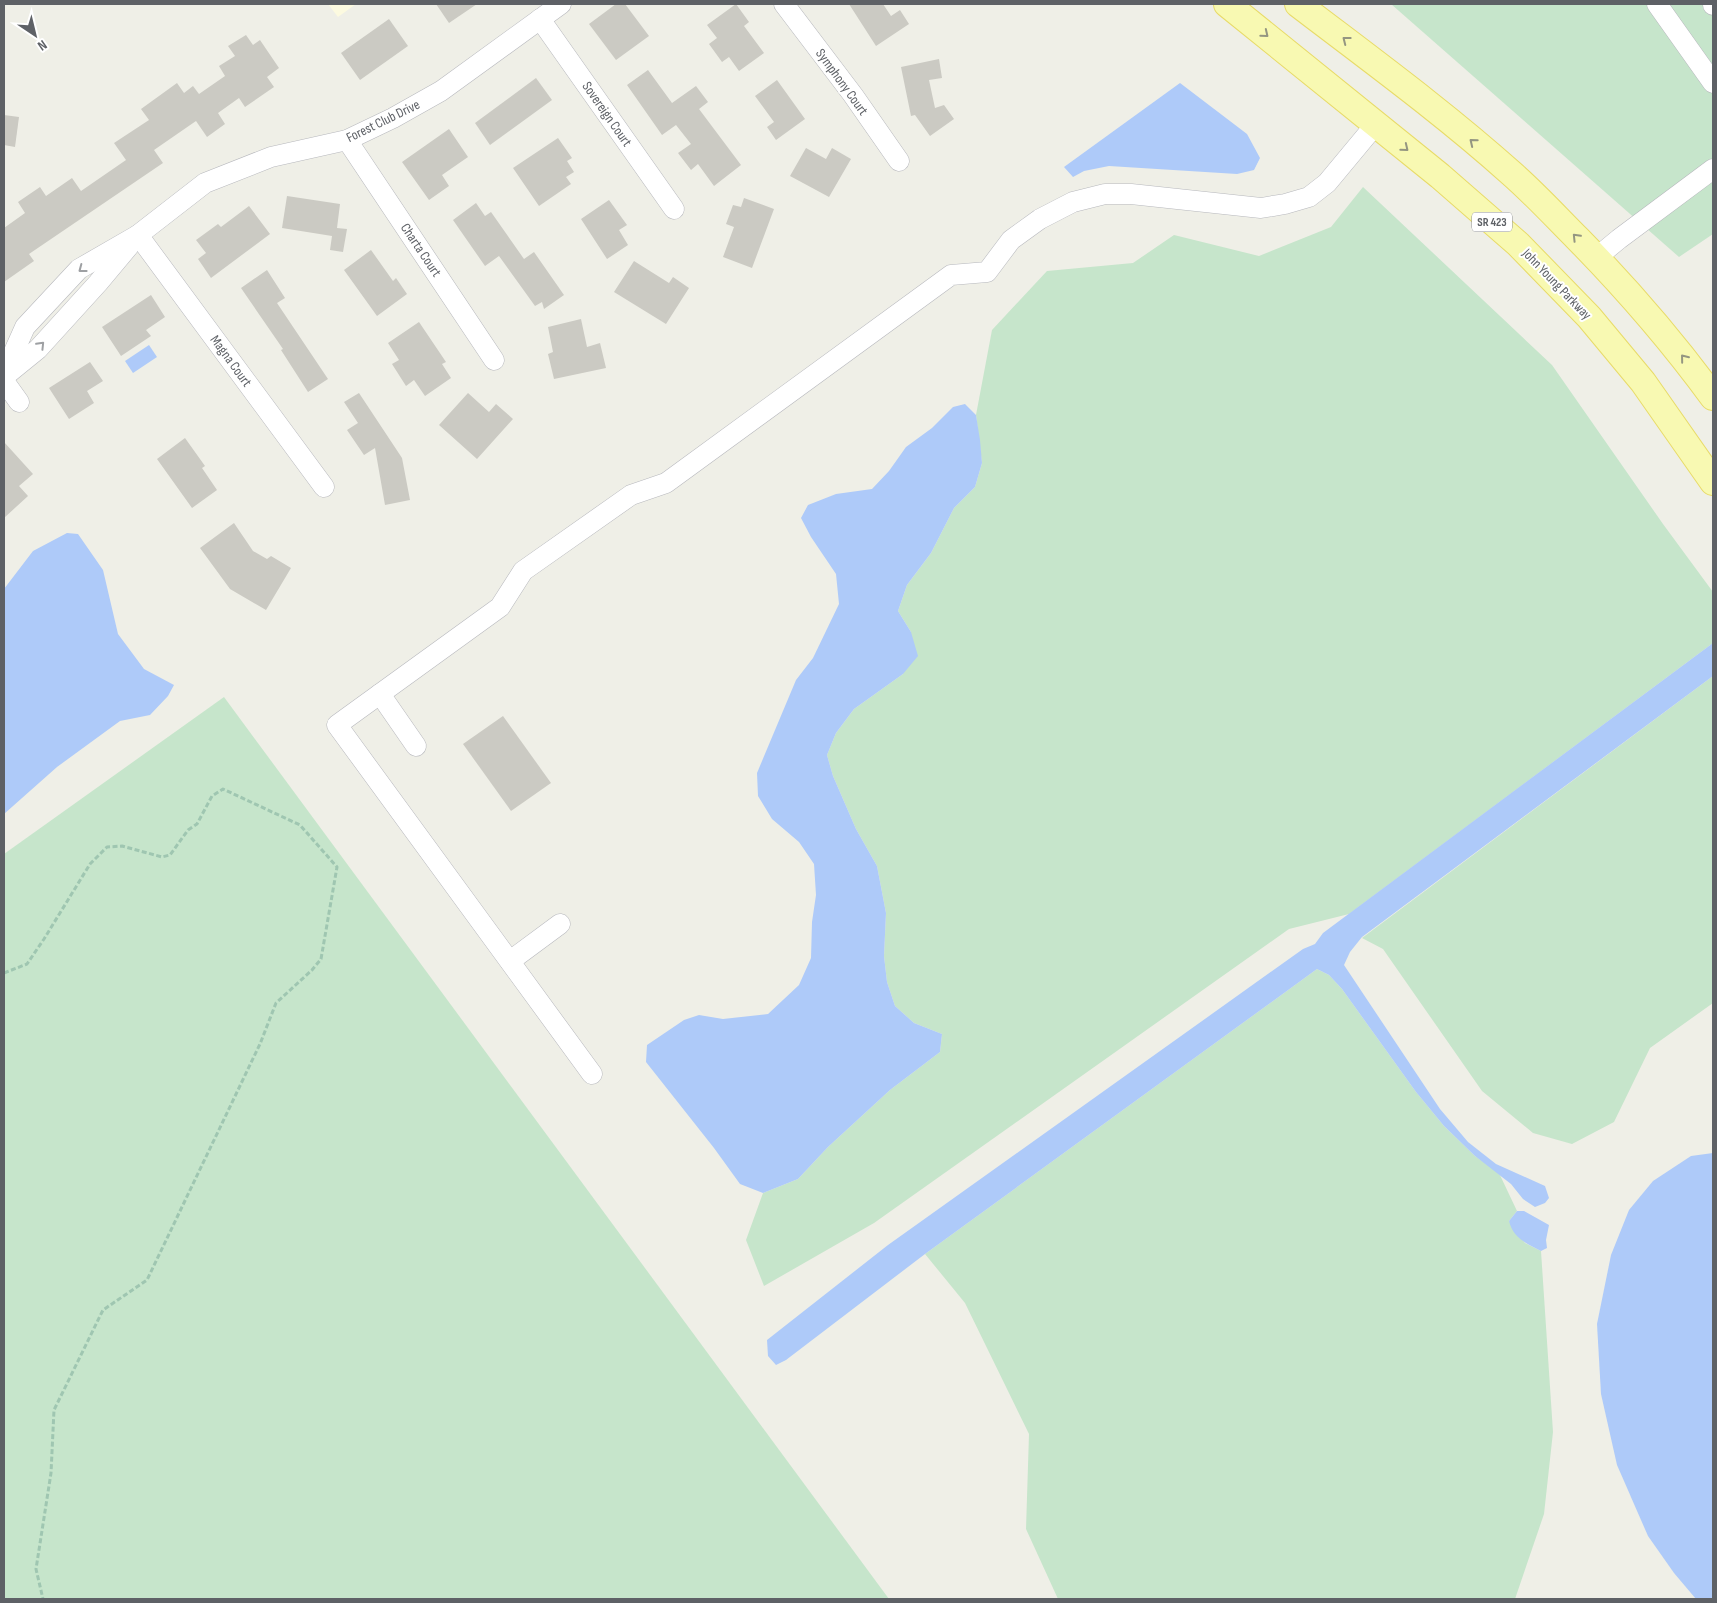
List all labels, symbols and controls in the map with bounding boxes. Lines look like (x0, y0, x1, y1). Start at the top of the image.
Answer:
north arrow (10, 10, 60, 60)
one-way arrow (1259, 29, 1268, 37)
text: N (34, 36, 50, 54)
one-way arrow (1343, 38, 1352, 46)
street label: Symphony Court (812, 45, 872, 119)
street label: Sovereign Court (578, 78, 636, 150)
street label: Forest Club Drive (344, 96, 422, 146)
one-way arrow (1470, 138, 1479, 147)
one-way arrow (1399, 142, 1408, 150)
road number: SR 423 (1472, 212, 1512, 232)
street label: Charta Court (397, 220, 445, 280)
one-way arrow (1573, 234, 1582, 243)
street label: John Young Parkway (1518, 244, 1596, 324)
one-way arrow (78, 263, 87, 272)
street label: Magna Court (207, 332, 255, 390)
one-way arrow (35, 342, 44, 351)
one-way arrow (1682, 355, 1690, 364)

